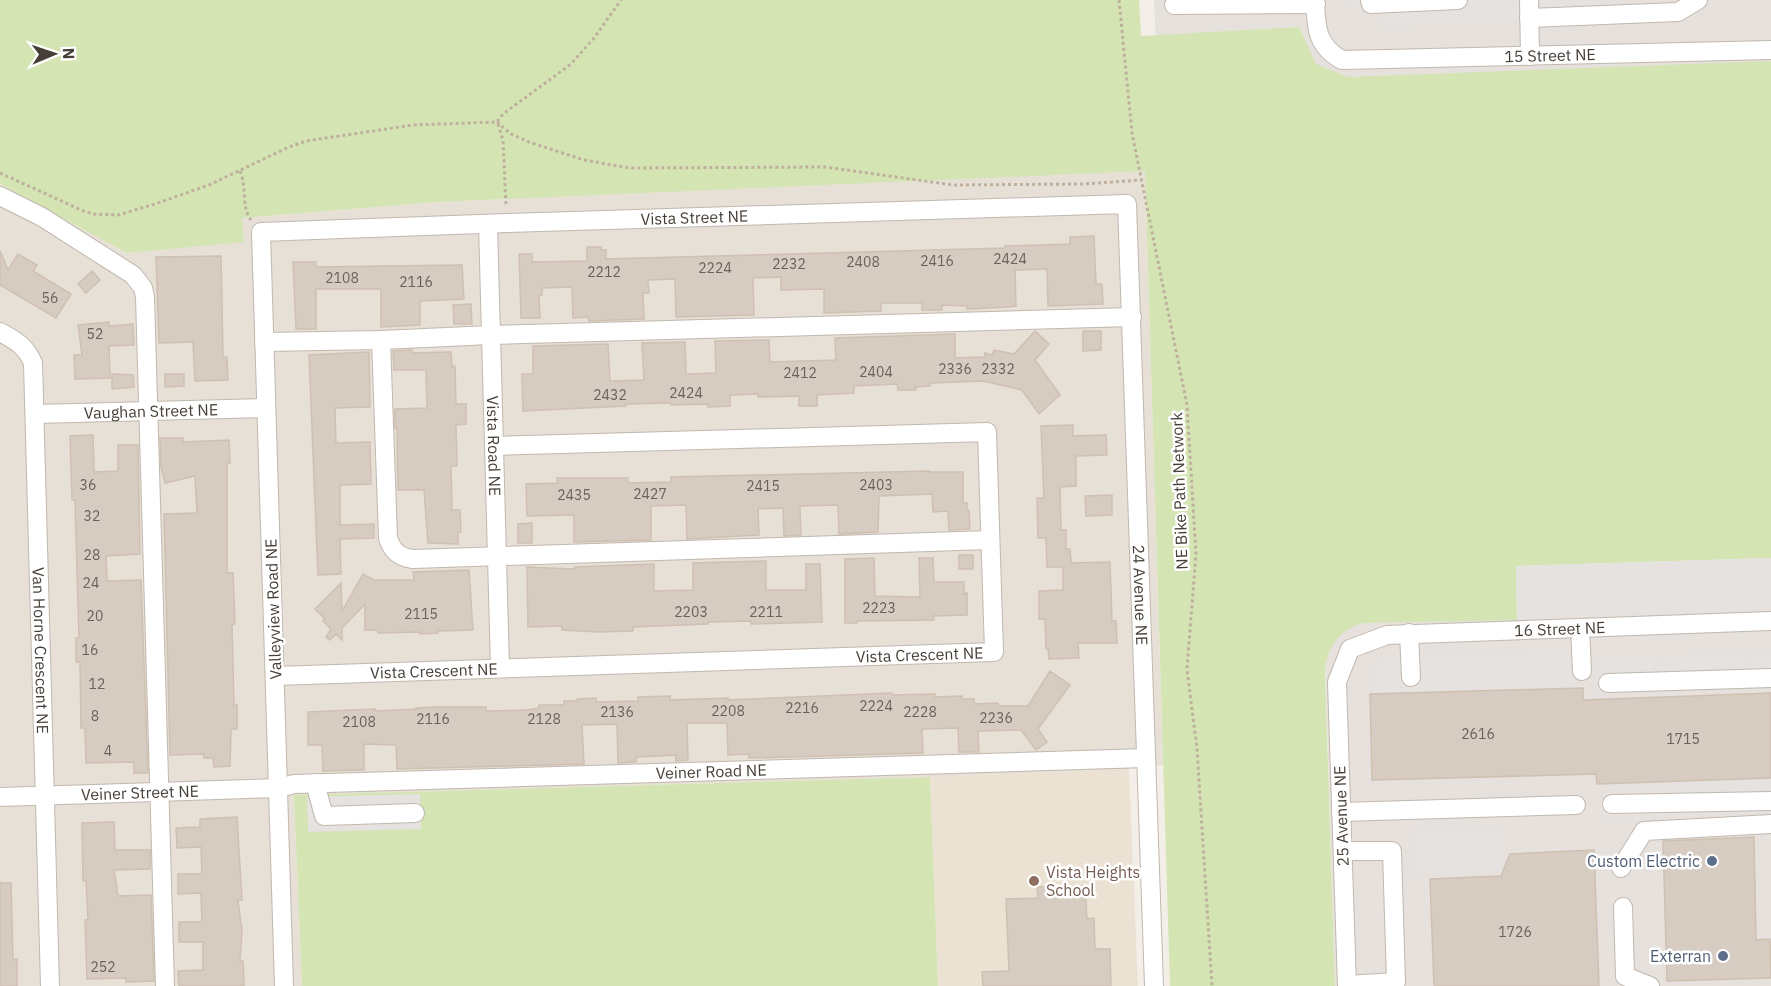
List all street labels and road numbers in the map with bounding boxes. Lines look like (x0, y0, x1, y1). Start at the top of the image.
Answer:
street label: 15 Street NE (1504, 44, 1596, 66)
street label: Vista Street NE (640, 206, 749, 229)
street label: Vista Road NE (483, 395, 505, 496)
street label: Vaughan Street NE (84, 399, 218, 423)
street label: NE Bike Path Network (1166, 411, 1192, 570)
street label: Valleyview Road NE (261, 538, 285, 680)
street label: 24 Avenue NE (1129, 544, 1152, 646)
street label: Van Horne Crescent NE (29, 567, 53, 734)
street label: 16 Street NE (1514, 617, 1606, 640)
street label: Vista Crescent NE (856, 642, 984, 667)
street label: Vista Crescent NE (370, 659, 498, 683)
street label: Veiner Road NE (655, 760, 767, 783)
street label: 25 Avenue NE (1329, 765, 1353, 867)
street label: Veiner Street NE (81, 781, 199, 804)

